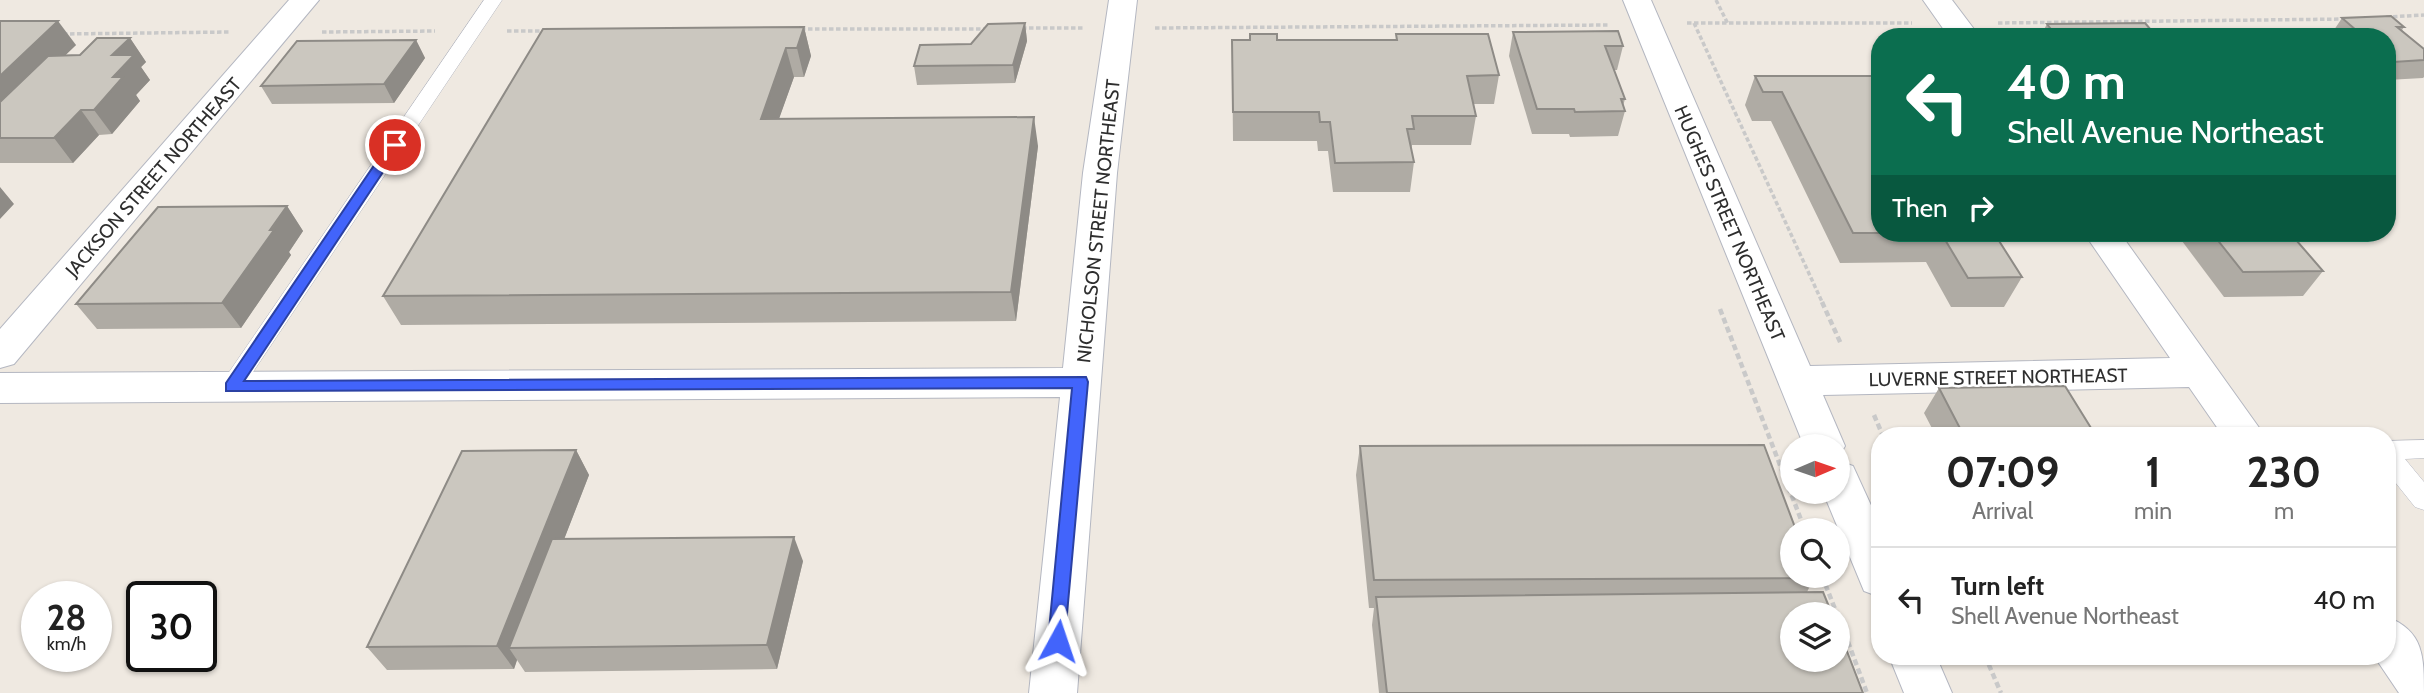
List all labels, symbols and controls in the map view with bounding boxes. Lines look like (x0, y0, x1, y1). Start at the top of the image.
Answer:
text: 40 m (2007, 52, 2126, 111)
icon: left (1892, 56, 1983, 147)
street label: JACKSON STREET NORTHEAST (60, 73, 246, 282)
street label: NICHOLSON STREET NORTHEAST (1072, 78, 1125, 364)
street label: HUGHES STREET NORTHEAST (1669, 102, 1790, 344)
text: Shell Avenue Northeast (2007, 112, 2324, 151)
pin (365, 115, 425, 175)
icon: arrive (376, 126, 414, 164)
icon: right (1962, 189, 2000, 227)
text: Then (1892, 192, 1948, 224)
street label: LUVERNE STREET NORTHEAST (1868, 364, 2128, 391)
north arrow (1780, 434, 1850, 504)
map controls (1780, 434, 1850, 672)
text: 07:09 (1946, 446, 2059, 498)
text: 1 (2145, 446, 2161, 498)
text: 230 (2247, 446, 2321, 498)
text: Arrival (1972, 497, 2033, 525)
text: min (2134, 497, 2172, 525)
text: m (2274, 497, 2294, 525)
button: search (1780, 518, 1850, 588)
text: Turn left (1951, 570, 2044, 602)
speed limit sign: 30 (126, 581, 217, 672)
icon: left (1892, 581, 1930, 619)
text: 40 m (2313, 584, 2375, 616)
text: 28 (47, 596, 86, 639)
button: layers (1780, 602, 1850, 672)
text: Shell Avenue Northeast (1951, 602, 2179, 630)
position arrow (1021, 604, 1095, 678)
text: km/h (47, 633, 86, 655)

